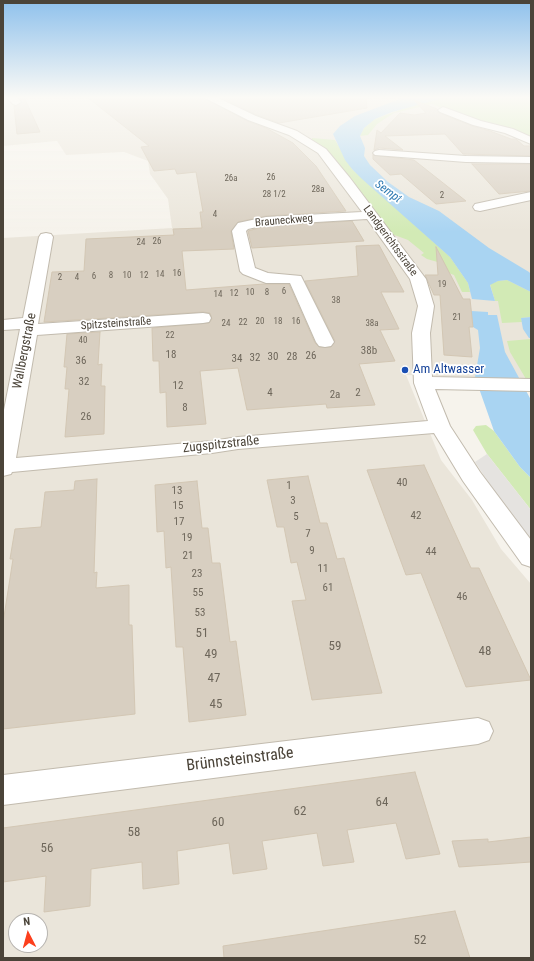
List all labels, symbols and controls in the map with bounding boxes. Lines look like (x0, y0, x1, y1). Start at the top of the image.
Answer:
house number: 26 (267, 173, 275, 183)
house number: 26a (224, 174, 238, 184)
water label: Sempt (372, 178, 404, 206)
house number: 28a (311, 185, 325, 195)
house number: 28 1/2 (262, 190, 286, 200)
house number: 2 (440, 191, 444, 201)
street label: Landgerichtsstraße (360, 203, 420, 279)
house number: 4 (213, 210, 217, 220)
street label: Brauneckweg (255, 212, 313, 230)
house number: 26 (153, 237, 161, 247)
house number: 24 (137, 238, 145, 248)
house number: 16 (173, 269, 181, 279)
house number: 14 (156, 270, 164, 280)
house number: 8 (109, 271, 113, 281)
house number: 10 (123, 271, 131, 281)
house number: 12 (140, 271, 148, 281)
house number: 6 (92, 272, 96, 282)
house number: 2 (58, 273, 62, 283)
house number: 4 (75, 273, 79, 283)
house number: 19 (438, 280, 446, 290)
house number: 6 (282, 287, 286, 297)
house number: 10 (246, 288, 254, 298)
house number: 8 (265, 288, 269, 298)
house number: 12 (230, 289, 238, 299)
house number: 14 (214, 290, 222, 300)
house number: 38 (332, 296, 340, 306)
street label: Wallbergstraße (10, 312, 40, 390)
house number: 21 (453, 313, 461, 323)
street label: Spitzsteinstraße (80, 315, 152, 333)
house number: 20 (256, 317, 264, 327)
house number: 18 (274, 317, 282, 327)
house number: 16 (292, 317, 300, 327)
house number: 22 (239, 318, 247, 328)
house number: 24 (222, 319, 230, 329)
house number: 38a (365, 319, 379, 329)
house number: 22 (166, 331, 174, 341)
house number: 40 (79, 336, 87, 346)
house number: 38b (361, 344, 377, 358)
house number: 18 (166, 348, 176, 362)
house number: 26 (306, 349, 316, 363)
house number: 30 (268, 350, 278, 364)
house number: 28 (287, 350, 297, 364)
house number: 32 (250, 351, 260, 365)
house number: 34 (232, 352, 242, 366)
house number: 36 (76, 354, 86, 368)
place label: Am Altwasser (413, 362, 484, 378)
marker: Am Altwasser (400, 365, 410, 375)
house number: 32 (79, 375, 89, 389)
house number: 12 (173, 379, 183, 393)
house number: 4 (267, 386, 273, 400)
house number: 2 (355, 386, 361, 400)
house number: 2a (330, 388, 340, 402)
house number: 8 (182, 401, 188, 415)
house number: 26 (81, 410, 91, 424)
street label: Zugspitzstraße (182, 433, 260, 457)
house number: 40 (397, 476, 407, 490)
house number: 1 (286, 479, 292, 493)
house number: 13 (172, 484, 182, 498)
house number: 3 (290, 494, 296, 508)
house number: 15 (173, 499, 183, 513)
house number: 42 (411, 509, 421, 523)
house number: 5 (293, 510, 299, 524)
house number: 17 (174, 515, 184, 529)
house number: 7 (305, 527, 311, 541)
house number: 19 (182, 531, 192, 545)
house number: 9 (309, 544, 315, 558)
house number: 44 (426, 545, 436, 559)
house number: 21 (183, 549, 193, 563)
house number: 11 (318, 562, 328, 576)
house number: 23 (192, 567, 202, 581)
house number: 61 (323, 581, 333, 595)
house number: 55 (193, 586, 203, 600)
house number: 46 (457, 590, 467, 604)
house number: 53 (195, 606, 205, 620)
house number: 51 (196, 626, 208, 642)
house number: 59 (329, 639, 341, 655)
house number: 48 (479, 644, 491, 660)
house number: 49 (205, 647, 217, 663)
house number: 47 (208, 671, 220, 687)
house number: 45 (210, 697, 222, 713)
street label: Brünnsteinstraße (185, 744, 295, 776)
house number: 64 (376, 795, 388, 811)
house number: 62 (294, 804, 306, 820)
house number: 60 (212, 815, 224, 831)
house number: 58 (128, 825, 140, 841)
house number: 56 (41, 841, 53, 857)
north arrow (8, 913, 48, 953)
text: N (23, 915, 31, 928)
house number: 52 (414, 933, 426, 949)

